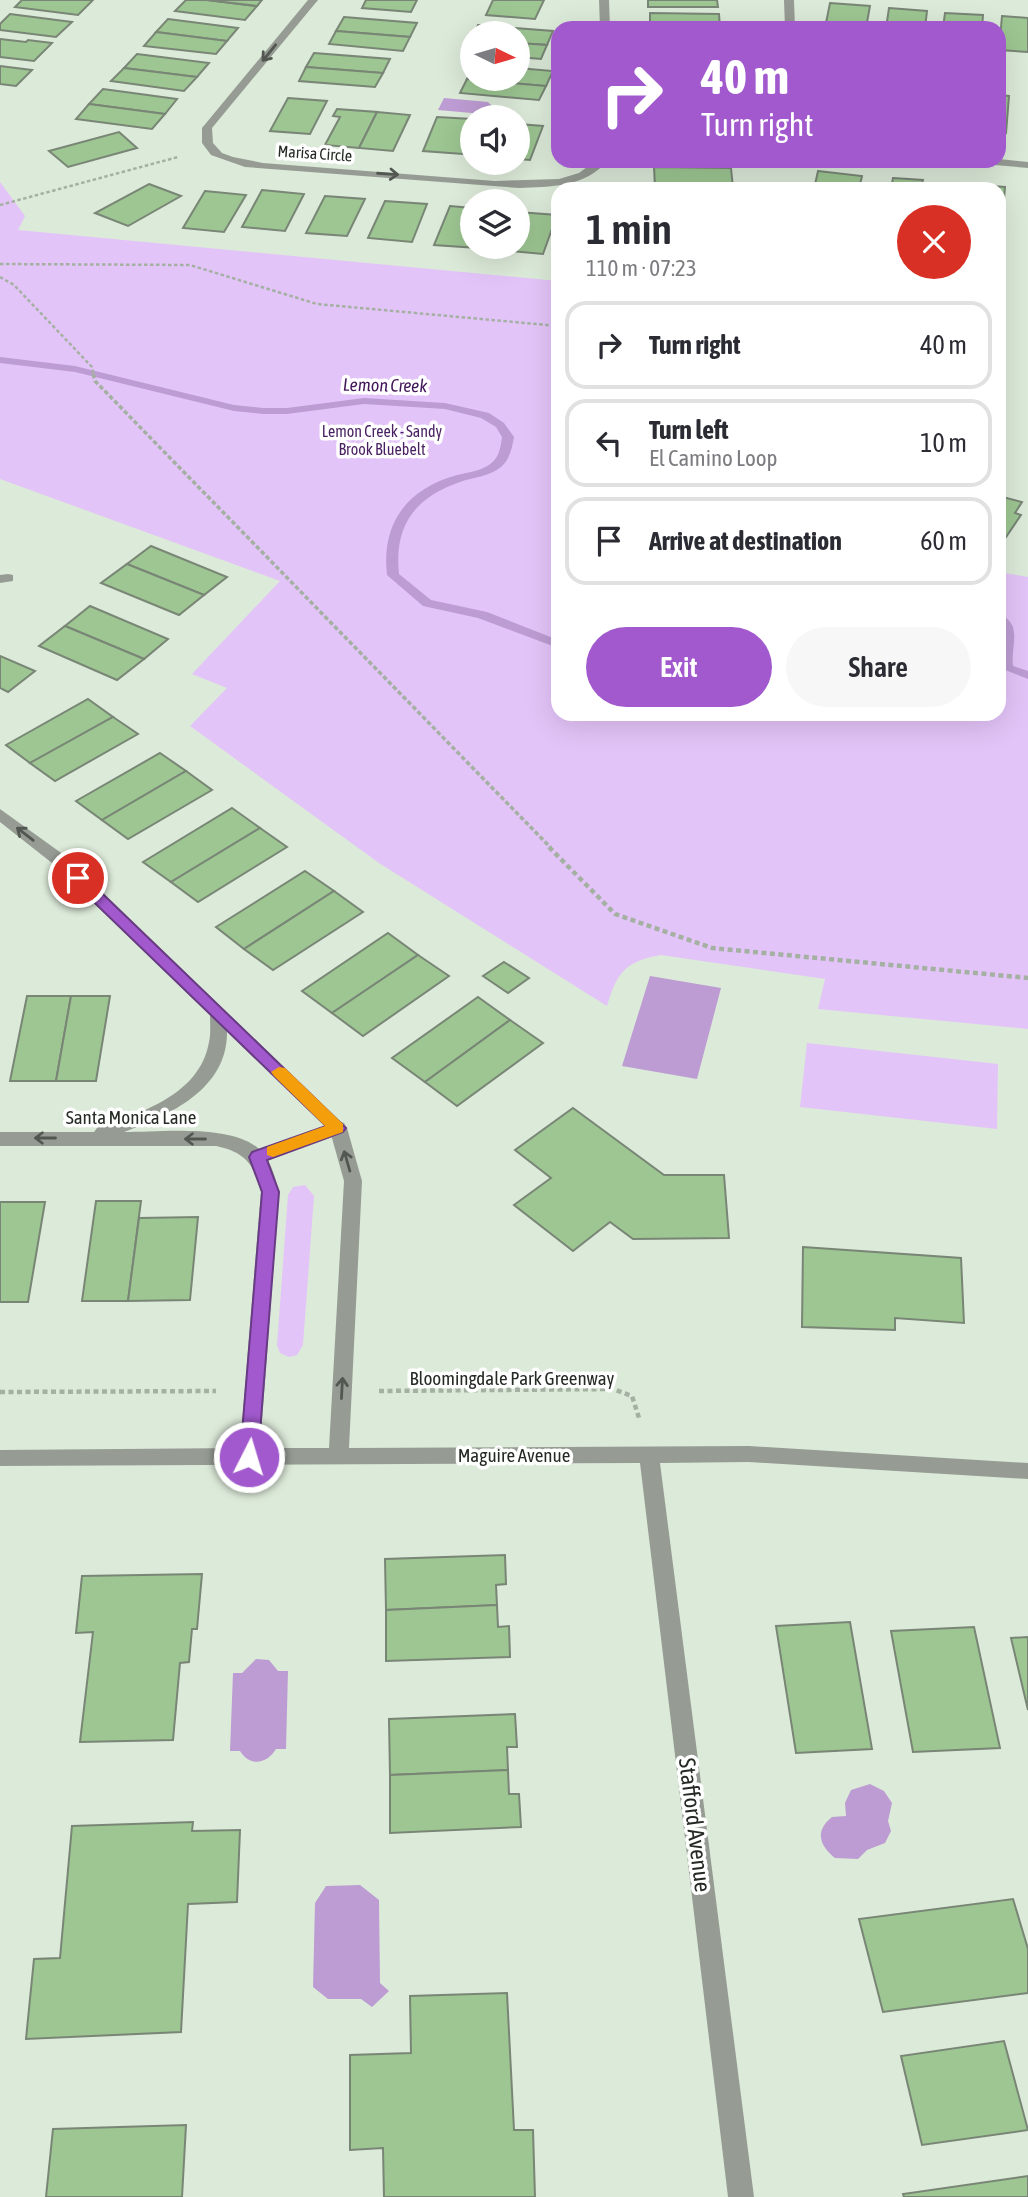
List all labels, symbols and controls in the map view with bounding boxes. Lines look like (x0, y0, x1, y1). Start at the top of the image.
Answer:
north arrow (460, 21, 530, 91)
map controls (460, 21, 530, 259)
one-way arrow (262, 43, 277, 61)
text: 40 m (701, 48, 789, 104)
icon: right (586, 49, 677, 140)
button: sound (460, 105, 530, 175)
text: Turn right (701, 106, 814, 143)
street label: Marisa Circle (277, 141, 353, 165)
one-way arrow (376, 168, 398, 181)
button: layers (460, 189, 530, 259)
text: 1 min (586, 205, 672, 253)
button: close (897, 205, 971, 279)
text: 110 m · 07:23 (586, 255, 697, 281)
icon: right (590, 326, 628, 364)
text: Turn right (649, 330, 740, 360)
text: 40 m (920, 330, 967, 360)
water label: Lemon Creek (343, 374, 429, 396)
text: Turn left (649, 415, 729, 445)
park label: Lemon Creek - Sandy Brook Bluebelt (322, 422, 443, 458)
icon: left (590, 424, 628, 462)
text: 10 m (920, 428, 967, 458)
text: El Camino Loop (649, 445, 777, 471)
icon: arrive (590, 522, 628, 560)
text: Arrive at destination (649, 526, 842, 556)
text: 60 m (920, 526, 967, 556)
button: Exit (586, 627, 772, 707)
button: Share (786, 627, 971, 707)
one-way arrow (17, 826, 35, 841)
pin (48, 848, 108, 908)
icon: arrive (59, 859, 97, 897)
street label: Santa Monica Lane (66, 1106, 196, 1128)
one-way arrow (34, 1132, 57, 1145)
one-way arrow (183, 1132, 206, 1146)
one-way arrow (340, 1150, 353, 1173)
street label: Bloomingdale Park Greenway (410, 1367, 615, 1389)
one-way arrow (335, 1376, 348, 1399)
position arrow (212, 1420, 286, 1494)
street label: Maguire Avenue (458, 1444, 570, 1466)
street label: Stafford Avenue (674, 1757, 716, 1893)

